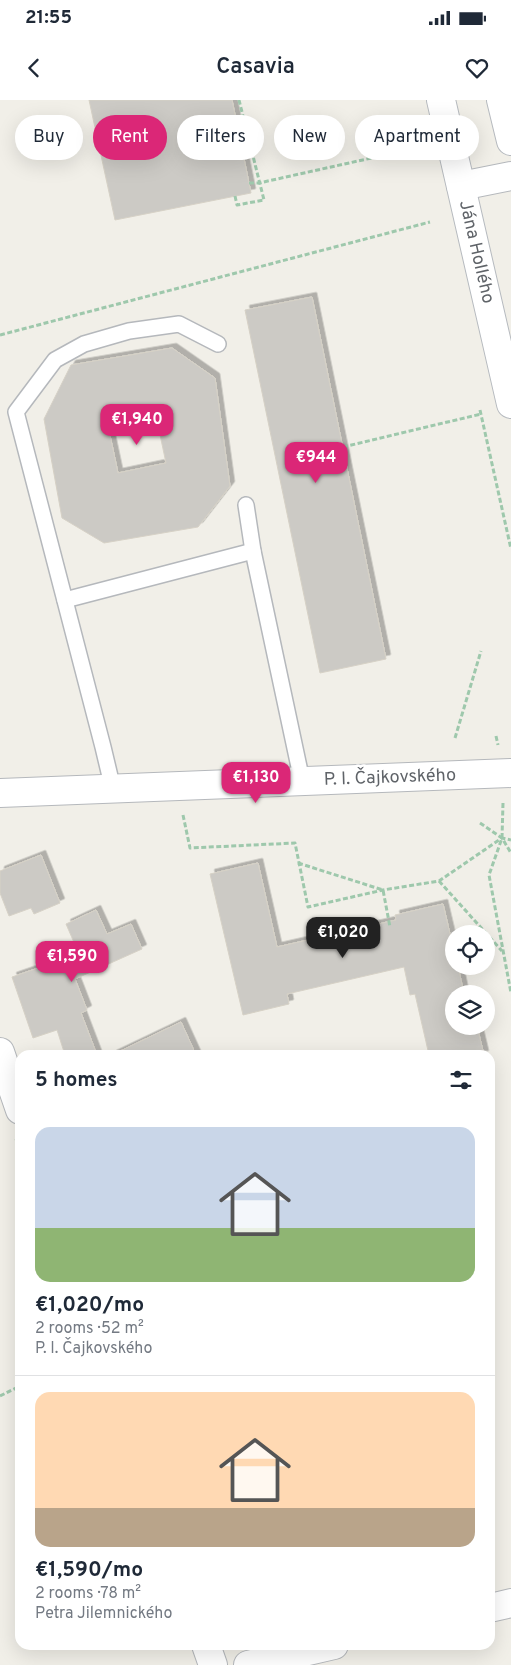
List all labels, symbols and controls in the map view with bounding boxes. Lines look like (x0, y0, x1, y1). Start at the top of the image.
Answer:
text: 21:55 (25, 6, 72, 30)
icon: back (20, 54, 48, 82)
text: Casavia (216, 54, 295, 81)
icon: heart (463, 54, 491, 82)
chip: Buy (15, 115, 83, 160)
chip: Rent (93, 115, 167, 160)
chip: Filters (177, 115, 264, 160)
chip: New (274, 115, 345, 160)
chip: Apartment (355, 115, 479, 160)
street label: Jána Hollého (453, 198, 499, 306)
pin: €1,940 (96, 404, 178, 446)
text: €1,940 (111, 410, 163, 430)
pin: €944 (286, 442, 346, 484)
text: €944 (296, 448, 336, 468)
pin: €1,130 (215, 762, 297, 804)
street label: P. I. Čajkovského (323, 762, 456, 792)
text: €1,130 (233, 768, 279, 788)
pin: €1,020 (302, 916, 384, 959)
text: €1,020 (317, 923, 369, 943)
map controls (445, 925, 495, 1035)
button: locate (445, 925, 495, 975)
pin: €1,590 (31, 940, 113, 983)
text: €1,590 (47, 947, 97, 967)
button: layers (445, 985, 495, 1035)
icon: filters (447, 1066, 475, 1094)
text: 5 homes (35, 1067, 118, 1094)
icon: home (210, 1159, 300, 1249)
text: €1,020/mo (35, 1292, 144, 1319)
text: 2 rooms · 52 m² (35, 1319, 144, 1339)
text: P. I. Čajkovského (35, 1339, 153, 1359)
icon: home (210, 1425, 300, 1515)
text: €1,590/mo (35, 1557, 143, 1584)
text: 2 rooms · 78 m² (35, 1584, 141, 1604)
text: Petra Jilemnického (35, 1604, 172, 1624)

